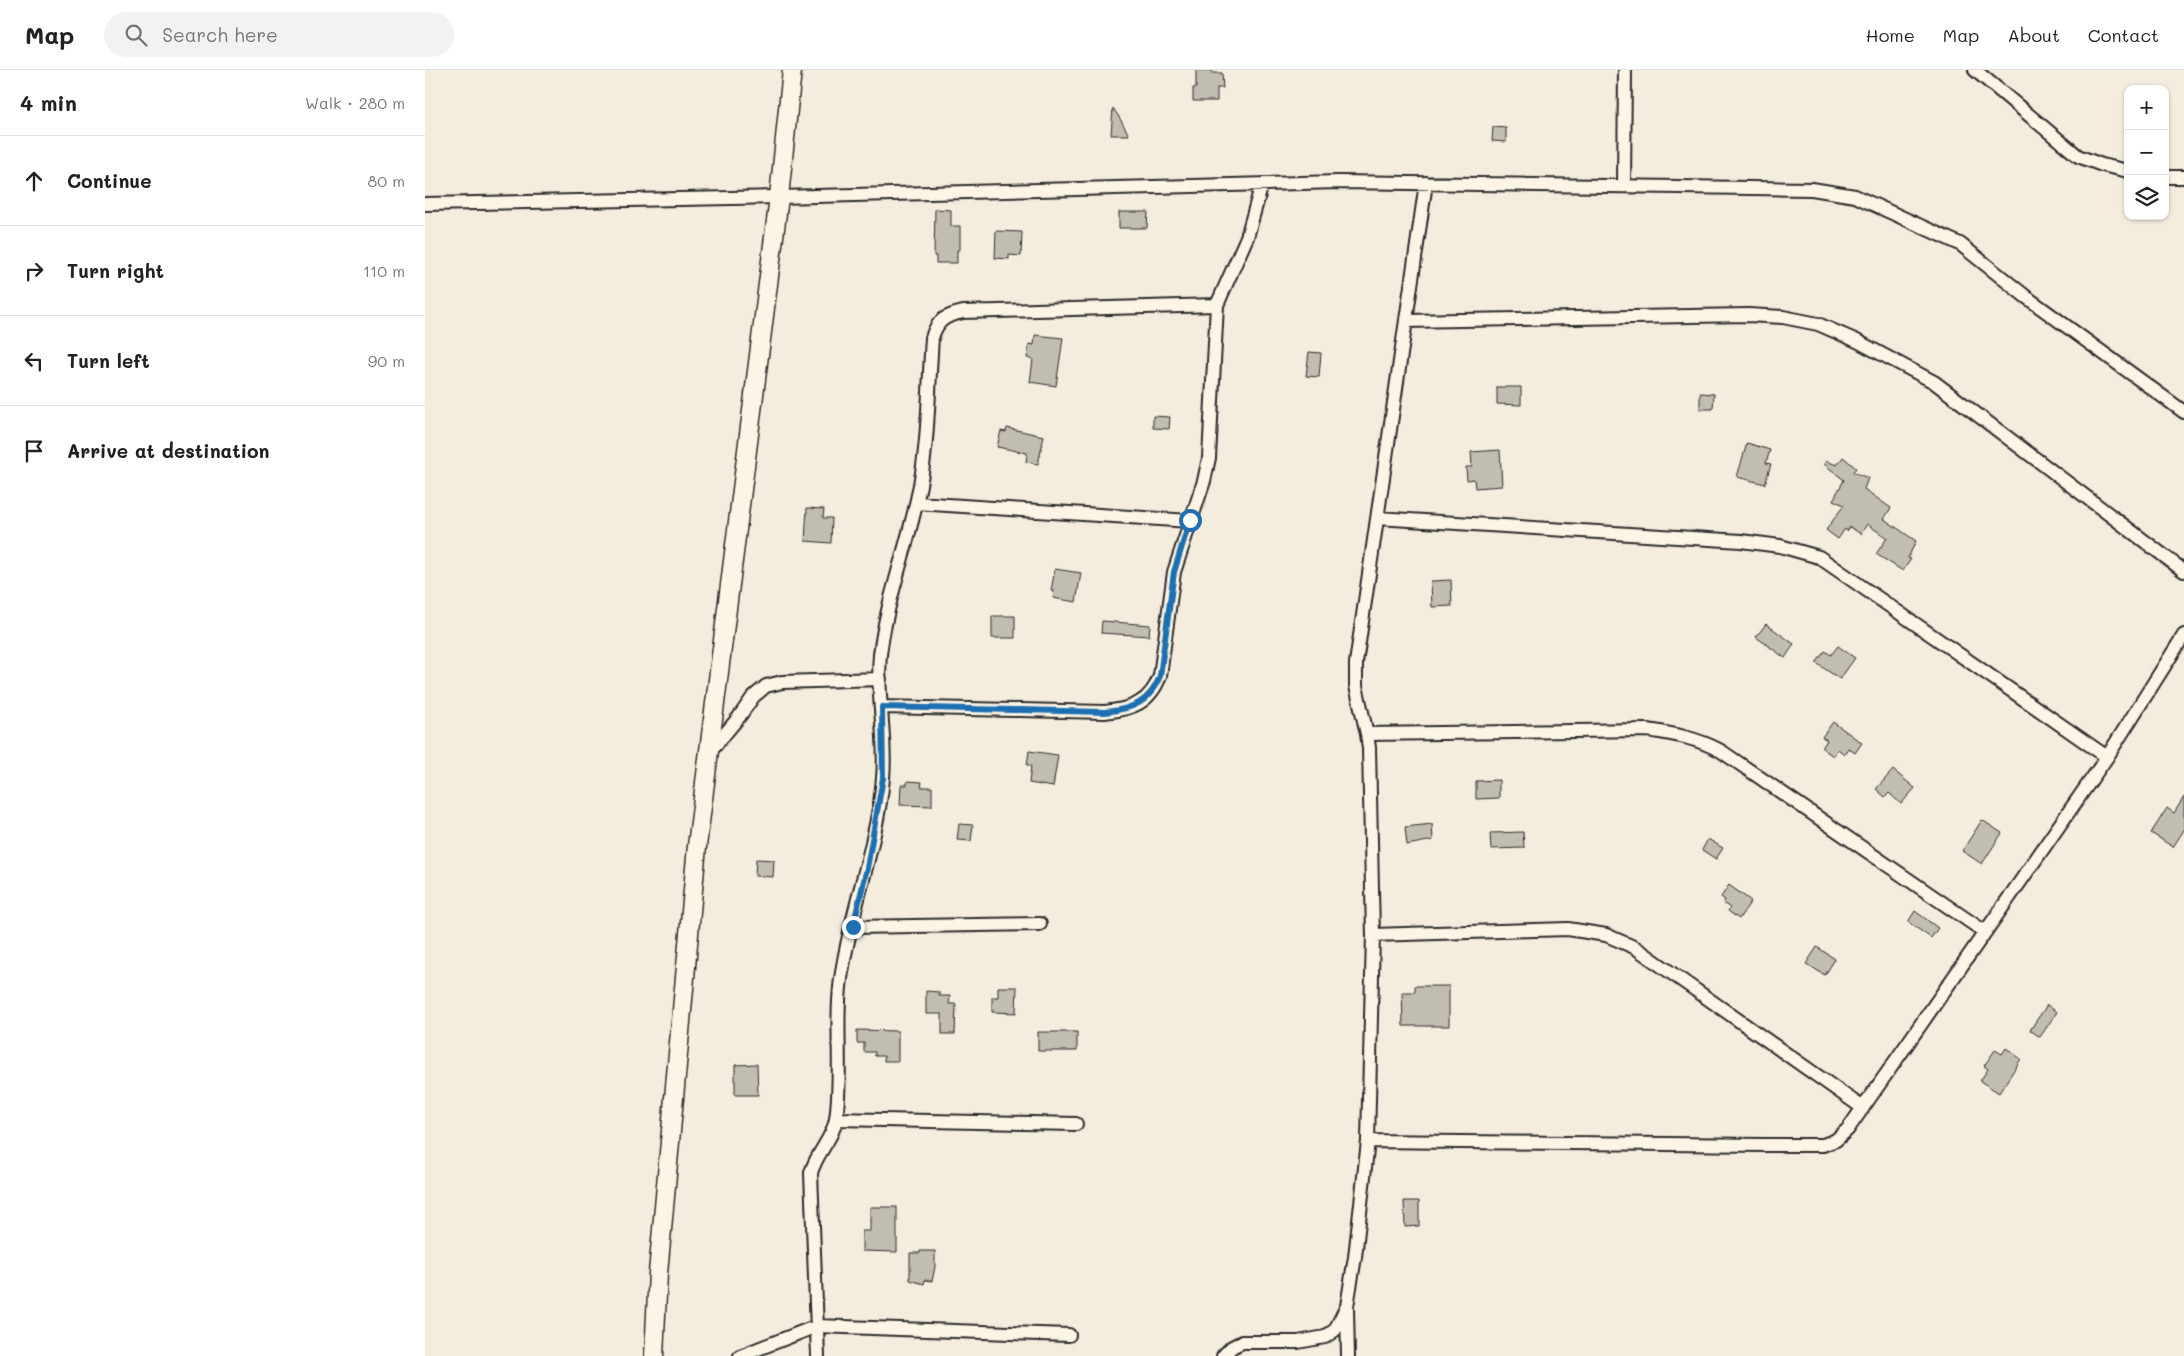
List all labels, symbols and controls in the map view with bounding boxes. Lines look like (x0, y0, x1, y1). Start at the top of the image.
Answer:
search box (104, 12, 454, 57)
text: Map (25, 19, 74, 50)
icon: search (122, 21, 150, 49)
text: Search here (162, 22, 278, 47)
text: Home (1866, 23, 1915, 47)
text: Map (1943, 23, 1979, 47)
text: About (2007, 23, 2060, 47)
text: Contact (2088, 23, 2159, 47)
map controls (2124, 85, 2169, 220)
button: + (2124, 85, 2169, 130)
text: 4 min (20, 89, 77, 116)
text: Walk · 280 m (305, 92, 405, 113)
button: − (2124, 130, 2169, 175)
icon: ahead (20, 167, 48, 195)
text: Continue (67, 168, 152, 193)
text: 80 m (368, 170, 405, 191)
button: layers (2124, 175, 2169, 220)
icon: right (20, 257, 48, 285)
text: Turn right (67, 258, 164, 283)
text: 110 m (363, 260, 405, 281)
icon: left (20, 347, 48, 375)
text: Turn left (67, 348, 150, 373)
text: 90 m (368, 350, 405, 371)
icon: arrive (20, 437, 48, 465)
text: Arrive at destination (67, 438, 270, 463)
route start (1179, 509, 1202, 532)
route end (842, 916, 865, 939)

